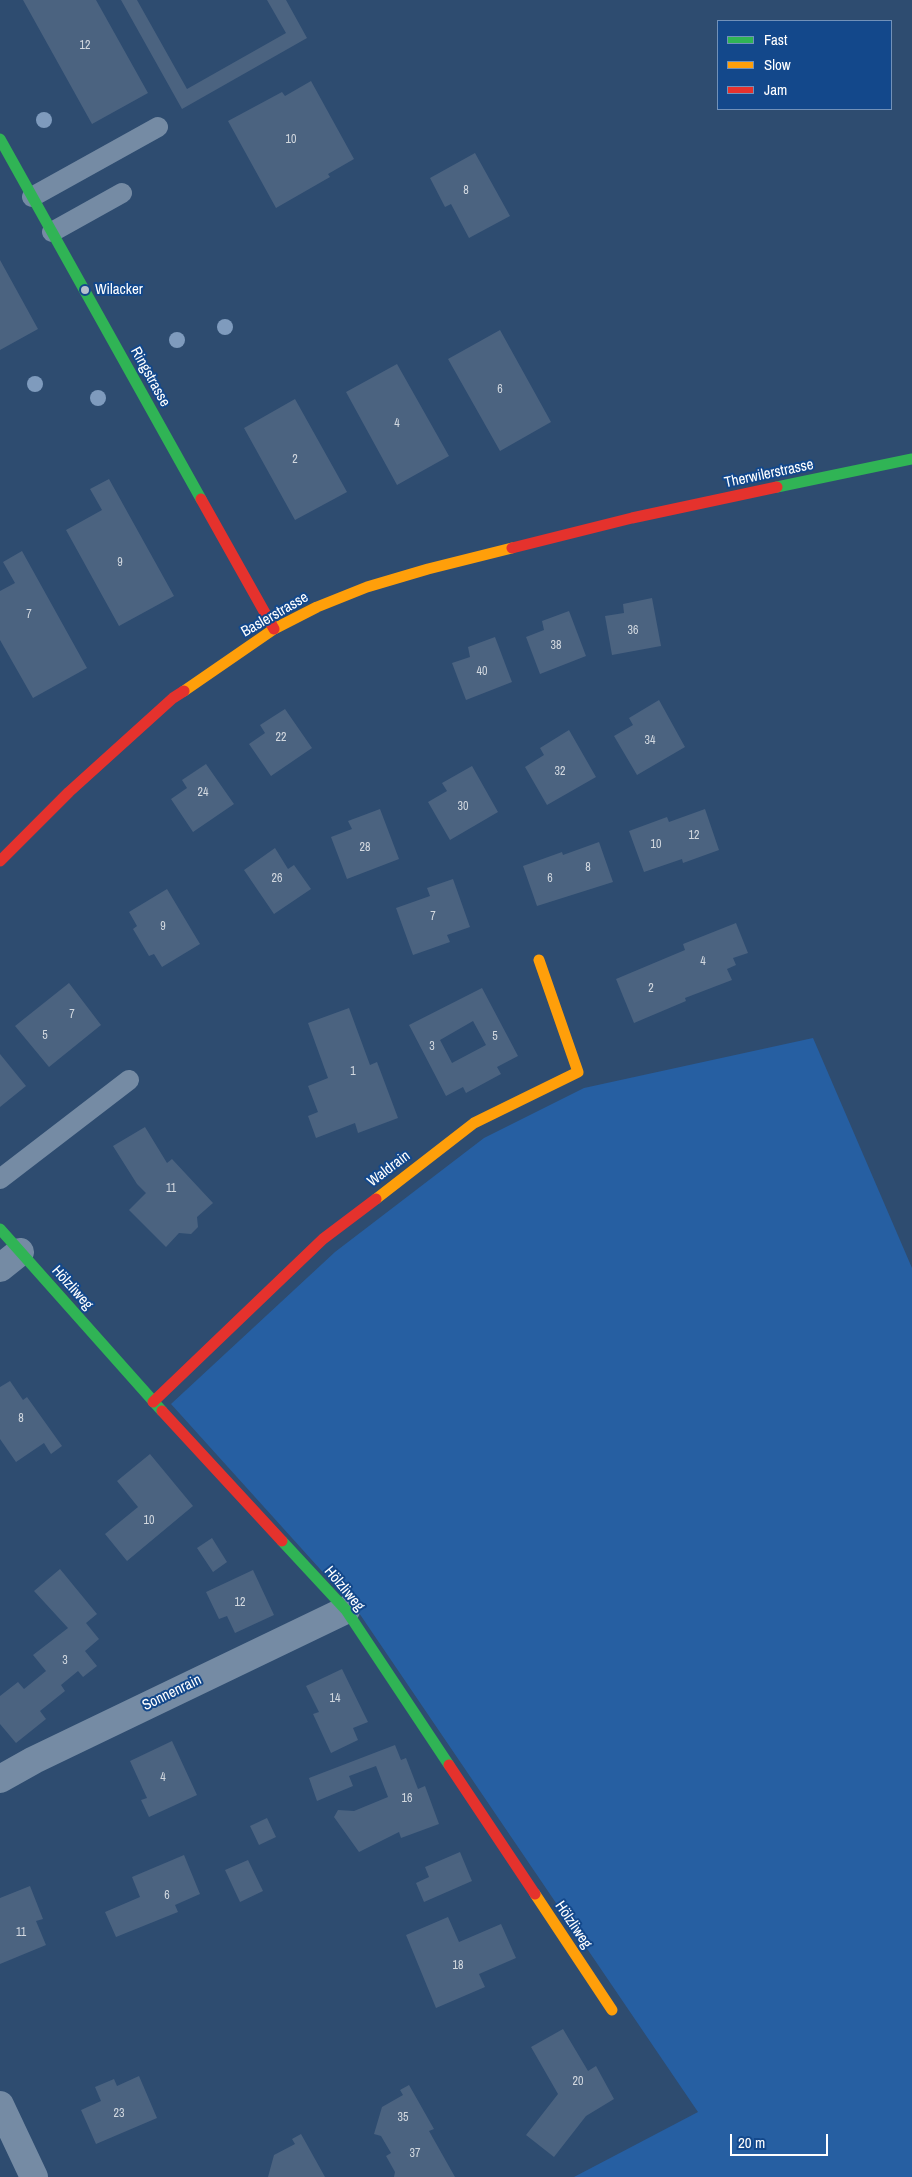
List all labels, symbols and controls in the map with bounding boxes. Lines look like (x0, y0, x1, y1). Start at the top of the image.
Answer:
legend (717, 20, 892, 110)
text: Fast (764, 29, 787, 50)
house number: 12 (80, 39, 90, 53)
text: Slow (764, 54, 791, 75)
text: Jam (764, 79, 787, 100)
house number: 10 (286, 133, 296, 147)
house number: 8 (463, 184, 469, 198)
place label: Wilacker (95, 281, 143, 299)
marker: Wilacker (79, 284, 91, 296)
street label: Ringstrasse (126, 344, 174, 410)
house number: 6 (497, 383, 503, 397)
house number: 4 (394, 417, 400, 431)
house number: 2 (292, 453, 298, 467)
street label: Therwilerstrasse (723, 456, 815, 492)
house number: 9 (117, 556, 123, 570)
street label: Baslerstrasse (238, 589, 312, 641)
house number: 7 (26, 608, 32, 622)
house number: 36 (628, 624, 638, 638)
house number: 38 (551, 639, 561, 653)
house number: 40 (477, 665, 487, 679)
house number: 22 (276, 731, 286, 745)
house number: 34 (645, 734, 655, 748)
house number: 32 (555, 765, 565, 779)
house number: 24 (198, 786, 208, 800)
house number: 30 (458, 800, 468, 814)
house number: 12 (689, 829, 699, 843)
house number: 10 (651, 838, 661, 852)
house number: 28 (360, 841, 370, 855)
house number: 8 (585, 861, 591, 875)
house number: 26 (272, 872, 282, 886)
house number: 6 (547, 872, 553, 886)
house number: 7 (430, 910, 436, 924)
house number: 9 (160, 920, 166, 934)
house number: 4 (700, 955, 706, 969)
house number: 2 (648, 982, 654, 996)
house number: 7 (69, 1008, 75, 1022)
house number: 5 (42, 1029, 48, 1043)
house number: 5 (492, 1030, 498, 1044)
house number: 3 (429, 1040, 435, 1054)
house number: 1 (350, 1065, 356, 1079)
street label: Waldrain (364, 1147, 414, 1191)
house number: 11 (166, 1182, 176, 1196)
street label: Hölzliweg (47, 1262, 97, 1314)
house number: 8 (18, 1412, 24, 1426)
house number: 10 (144, 1514, 154, 1528)
street label: Hölzliweg (320, 1563, 368, 1615)
house number: 12 (235, 1596, 245, 1610)
house number: 3 (62, 1654, 68, 1668)
street label: Sonnenrain (139, 1671, 205, 1715)
house number: 14 (330, 1692, 340, 1706)
house number: 4 (160, 1771, 166, 1785)
house number: 16 (402, 1792, 412, 1806)
house number: 6 (164, 1889, 170, 1903)
street label: Hölzliweg (551, 1898, 595, 1952)
house number: 11 (16, 1926, 26, 1940)
house number: 18 (453, 1959, 463, 1973)
house number: 20 (573, 2075, 583, 2089)
house number: 23 (114, 2107, 124, 2121)
house number: 35 (398, 2111, 408, 2125)
scale bar (732, 2124, 830, 2156)
text: 20 m (738, 2132, 765, 2153)
house number: 37 (410, 2147, 420, 2161)

